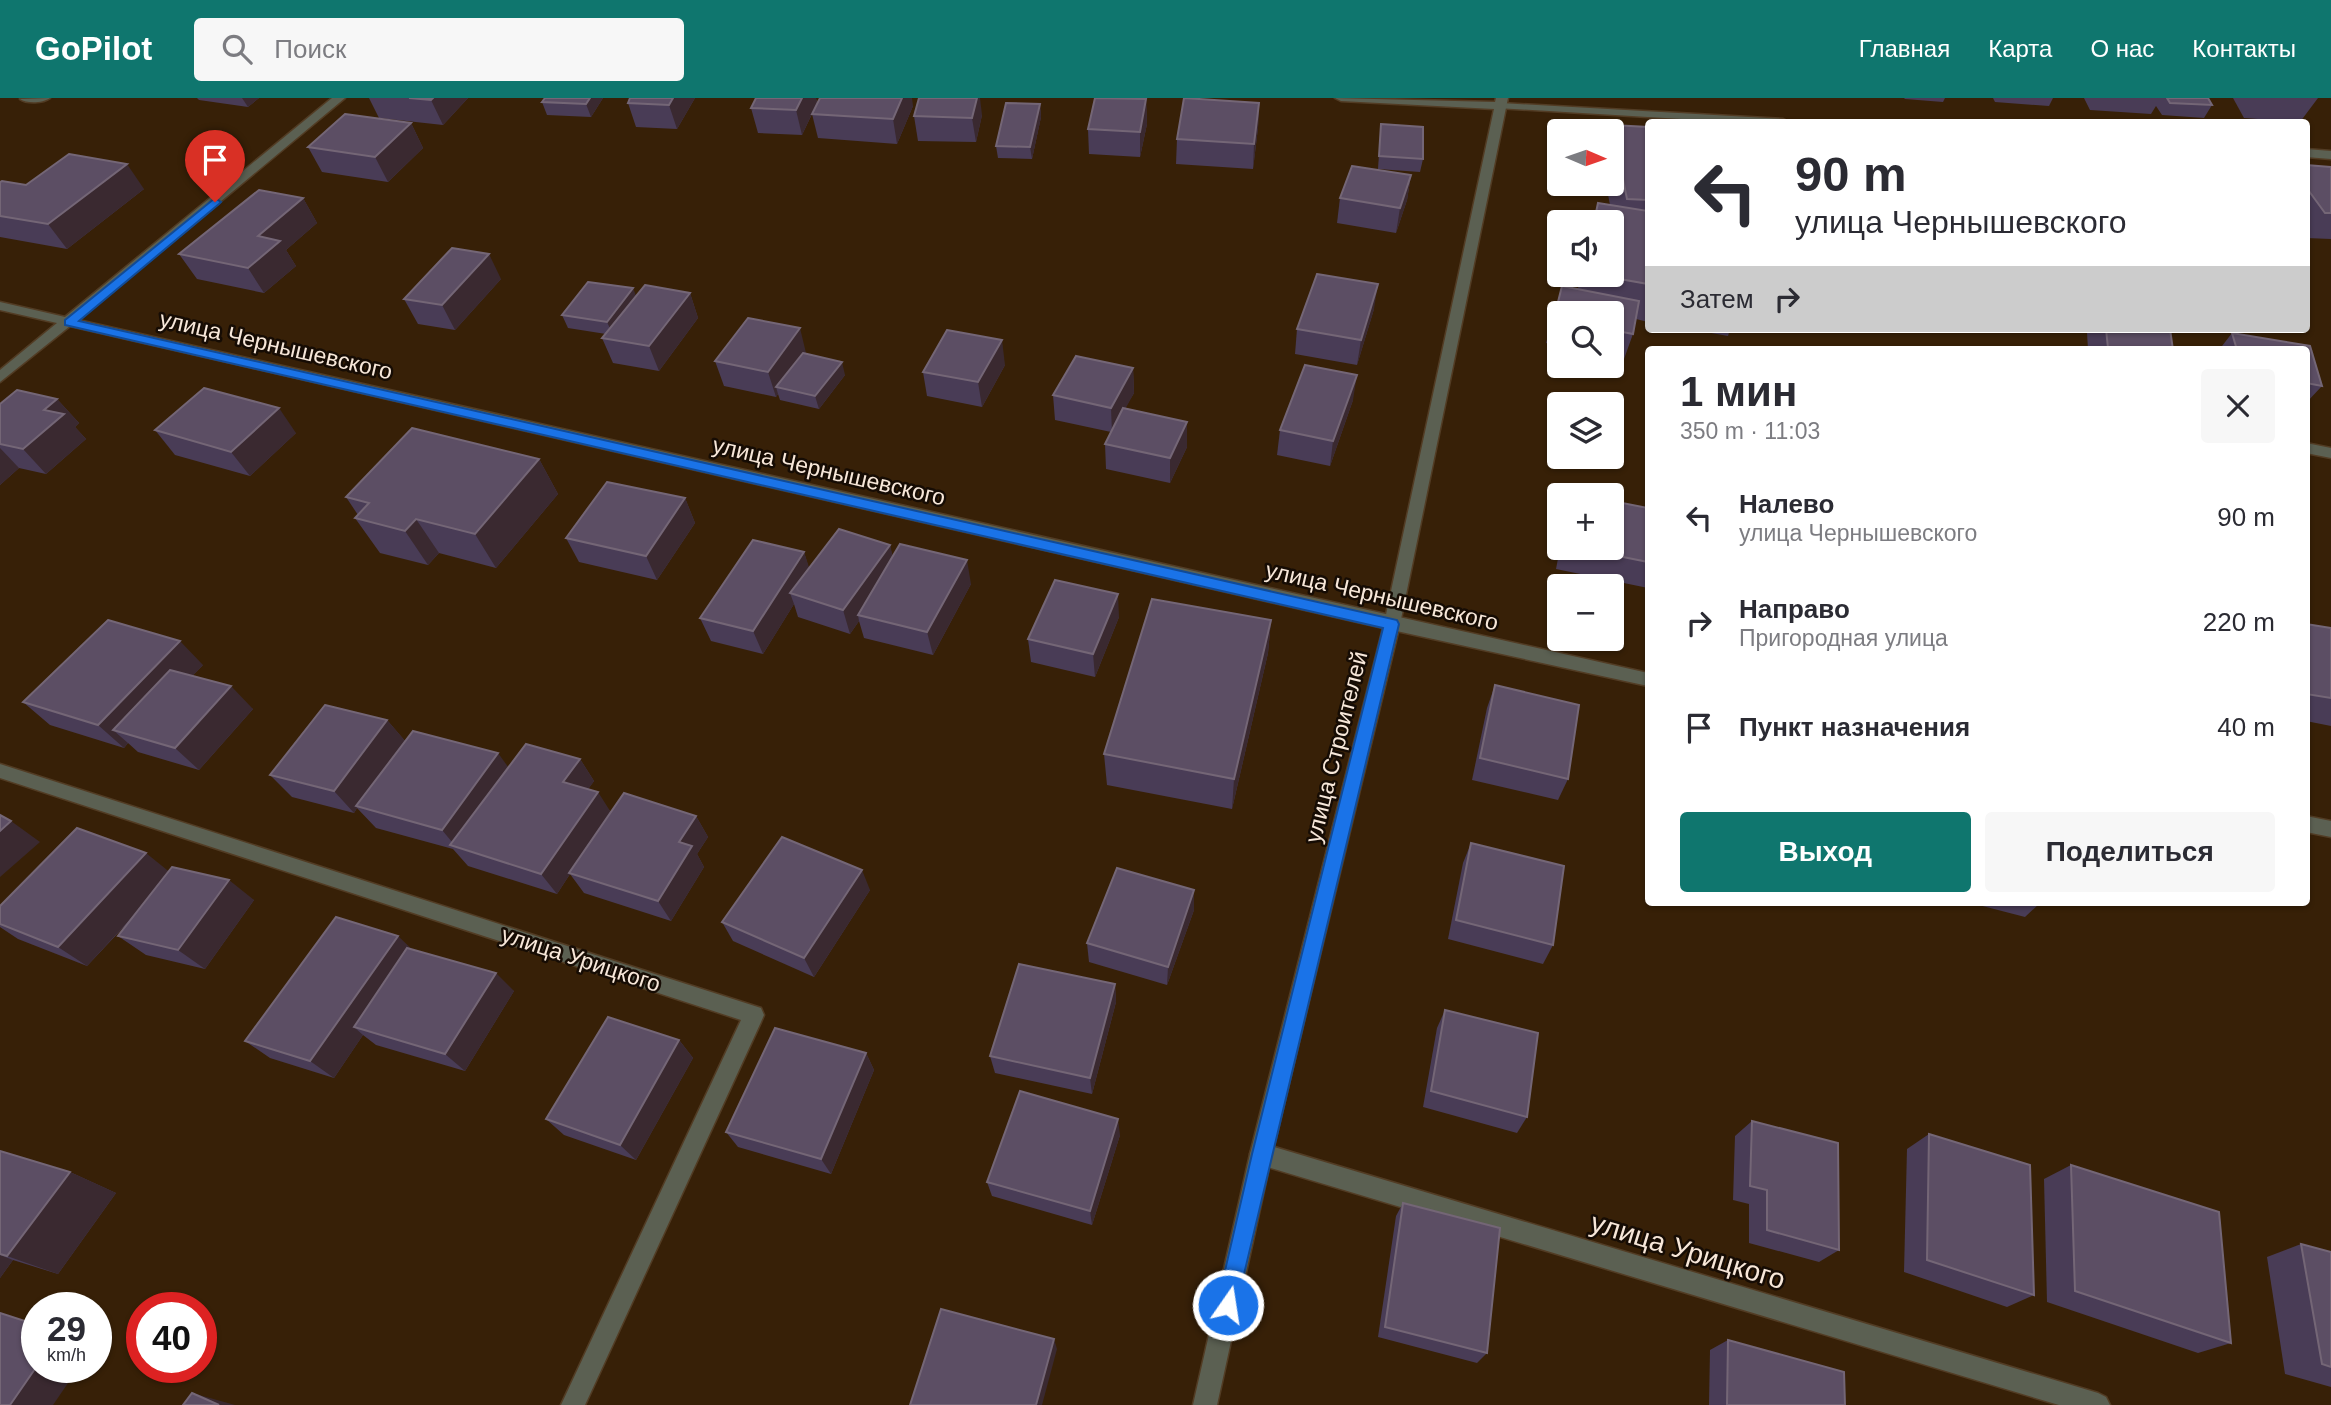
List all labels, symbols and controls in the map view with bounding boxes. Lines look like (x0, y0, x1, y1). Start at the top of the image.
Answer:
search box (194, 18, 684, 81)
text: GoPilot (35, 30, 152, 67)
icon: search (218, 30, 256, 68)
text: Поиск (274, 34, 346, 64)
text: Главная (1859, 35, 1950, 62)
text: Карта (1988, 35, 2052, 62)
text: О нас (2090, 35, 2154, 62)
text: Контакты (2192, 35, 2296, 62)
north arrow (1547, 119, 1624, 196)
map controls (1547, 119, 1624, 651)
pin (185, 130, 245, 202)
icon: arrive (196, 141, 234, 179)
icon: left (1680, 147, 1771, 238)
text: 90 m (1795, 147, 1907, 201)
text: улица Чернышевского (1795, 204, 2126, 240)
button: sound (1547, 210, 1624, 287)
icon: right (1768, 280, 1806, 318)
text: Затем (1680, 284, 1754, 314)
button: search (1547, 301, 1624, 378)
street label: улица Чернышевского (157, 306, 395, 384)
text: 1 мин (1680, 368, 1797, 415)
button: close (2201, 369, 2275, 443)
button: layers (1547, 392, 1624, 469)
text: 350 m · 11:03 (1680, 418, 1820, 444)
street label: улица Чернышевского (710, 432, 948, 510)
button: + (1547, 483, 1624, 560)
text: Налево (1739, 489, 1834, 519)
icon: left (1680, 499, 1718, 537)
text: 90 m (2217, 502, 2275, 532)
text: улица Чернышевского (1739, 520, 1977, 546)
street label: улица Чернышевского (1263, 557, 1501, 635)
button: − (1547, 574, 1624, 651)
text: Направо (1739, 594, 1850, 624)
icon: right (1680, 604, 1718, 642)
text: 220 m (2203, 607, 2275, 637)
text: Пригородная улица (1739, 625, 1948, 651)
street label: улица Строителей (1300, 648, 1372, 846)
icon: arrive (1680, 709, 1718, 747)
text: Пункт назначения (1739, 712, 1970, 742)
text: 40 m (2217, 712, 2275, 742)
button: Выход (1680, 812, 1971, 892)
button: Поделиться (1985, 812, 2275, 892)
street label: улица Урицкого (498, 921, 664, 997)
street label: улица Урицкого (1587, 1207, 1789, 1295)
position arrow (1191, 1268, 1265, 1342)
speed limit sign: 40 (126, 1292, 217, 1383)
text: 29 (47, 1309, 86, 1348)
text: km/h (47, 1345, 86, 1365)

